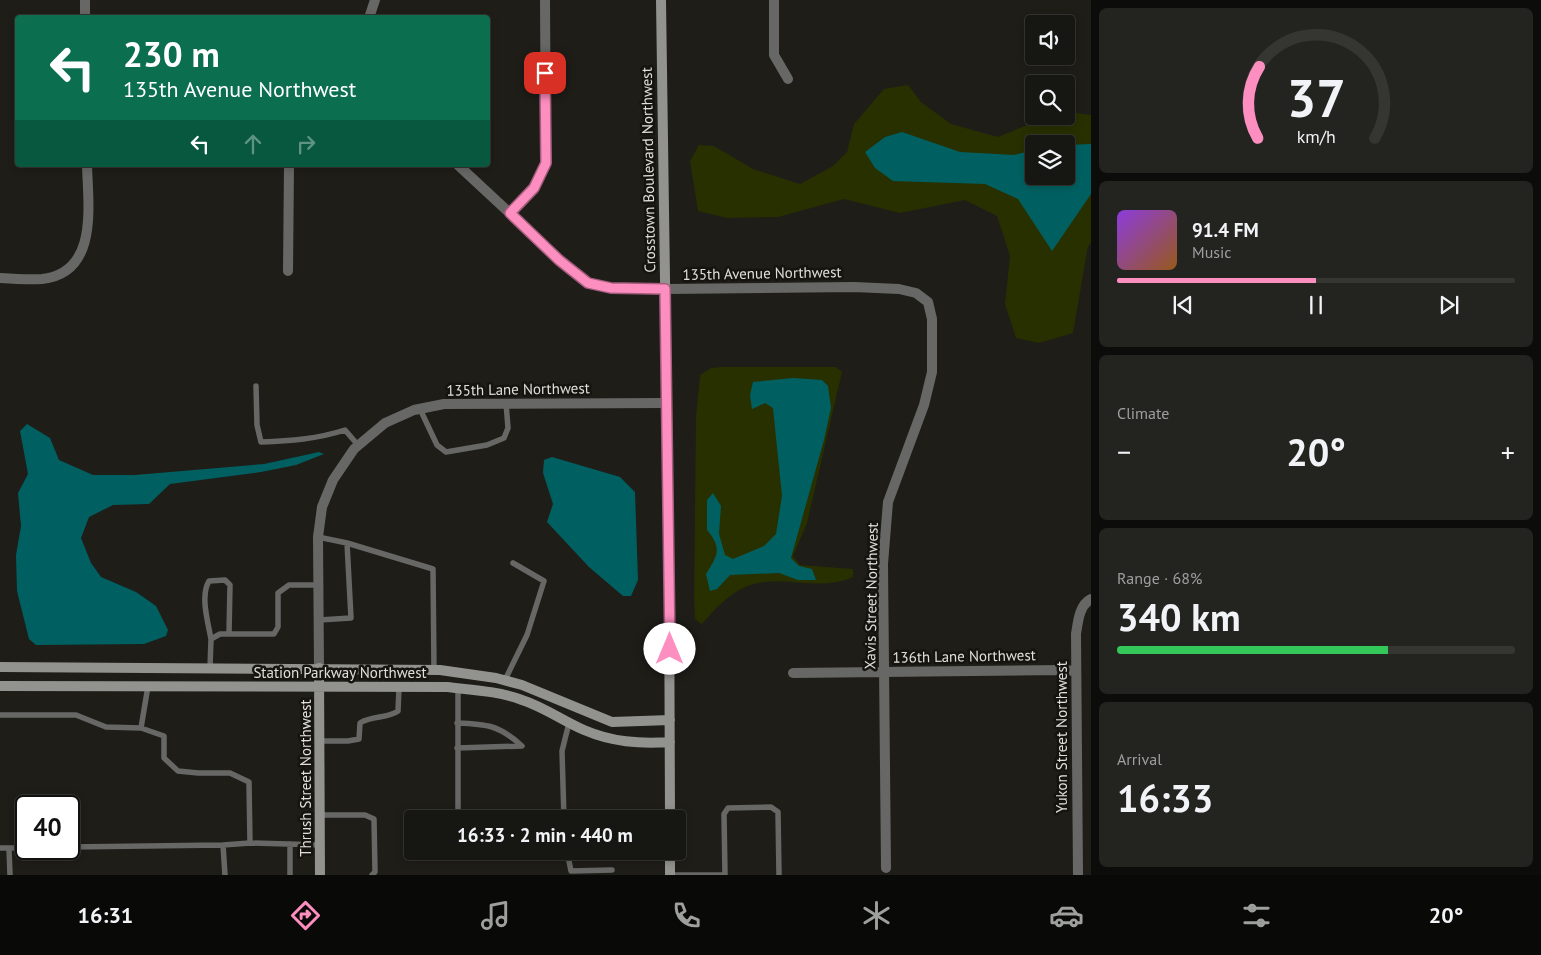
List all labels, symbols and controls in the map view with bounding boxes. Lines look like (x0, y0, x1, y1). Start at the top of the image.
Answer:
map controls (1025, 15, 1075, 185)
button: sound (1025, 15, 1075, 65)
text: 230 m (123, 31, 220, 77)
icon: left (40, 35, 105, 100)
pin (524, 52, 566, 94)
icon: arrive (531, 59, 559, 87)
text: 37 (1287, 64, 1345, 131)
street label: Crosstown Boulevard Northwest (637, 67, 659, 273)
text: 135th Avenue Northwest (123, 75, 356, 103)
button: search (1025, 75, 1075, 125)
text: km/h (1296, 125, 1336, 148)
icon: left (186, 130, 214, 158)
icon: ahead (239, 130, 267, 158)
icon: right (292, 130, 320, 158)
button: layers (1025, 135, 1075, 185)
text: 91.4 FM (1192, 218, 1259, 242)
text: Music (1192, 242, 1232, 262)
street label: 135th Avenue Northwest (682, 262, 842, 284)
icon: previous (1169, 291, 1197, 319)
icon: pause (1302, 291, 1330, 319)
icon: next (1435, 291, 1463, 319)
street label: 135th Lane Northwest (446, 378, 590, 400)
text: Climate (1117, 403, 1169, 423)
text: 20° (1286, 427, 1346, 476)
text: − (1117, 433, 1131, 470)
text: + (1501, 433, 1515, 470)
street label: Xavis Street Northwest (860, 522, 882, 670)
text: Range · 68% (1117, 568, 1202, 588)
text: 340 km (1117, 592, 1241, 641)
position arrow (643, 622, 695, 674)
street label: 136th Lane Northwest (892, 645, 1036, 667)
street label: Yukon Street Northwest (1052, 661, 1071, 813)
street label: Station Parkway Northwest (253, 663, 427, 682)
street label: Thrush Street Northwest (296, 699, 315, 857)
text: Arrival (1117, 749, 1162, 769)
text: 16:33 (1117, 773, 1213, 822)
speed limit sign: 40 (15, 795, 80, 860)
text: 16:33 · 2 min · 440 m (457, 823, 633, 847)
icon: directions (288, 898, 323, 933)
icon: music (478, 898, 513, 933)
icon: phone (669, 898, 704, 933)
icon: climate (859, 898, 894, 933)
icon: car (1049, 898, 1084, 933)
icon: filters (1239, 898, 1274, 933)
text: 16:31 (78, 901, 133, 929)
text: 20° (1429, 901, 1463, 929)

